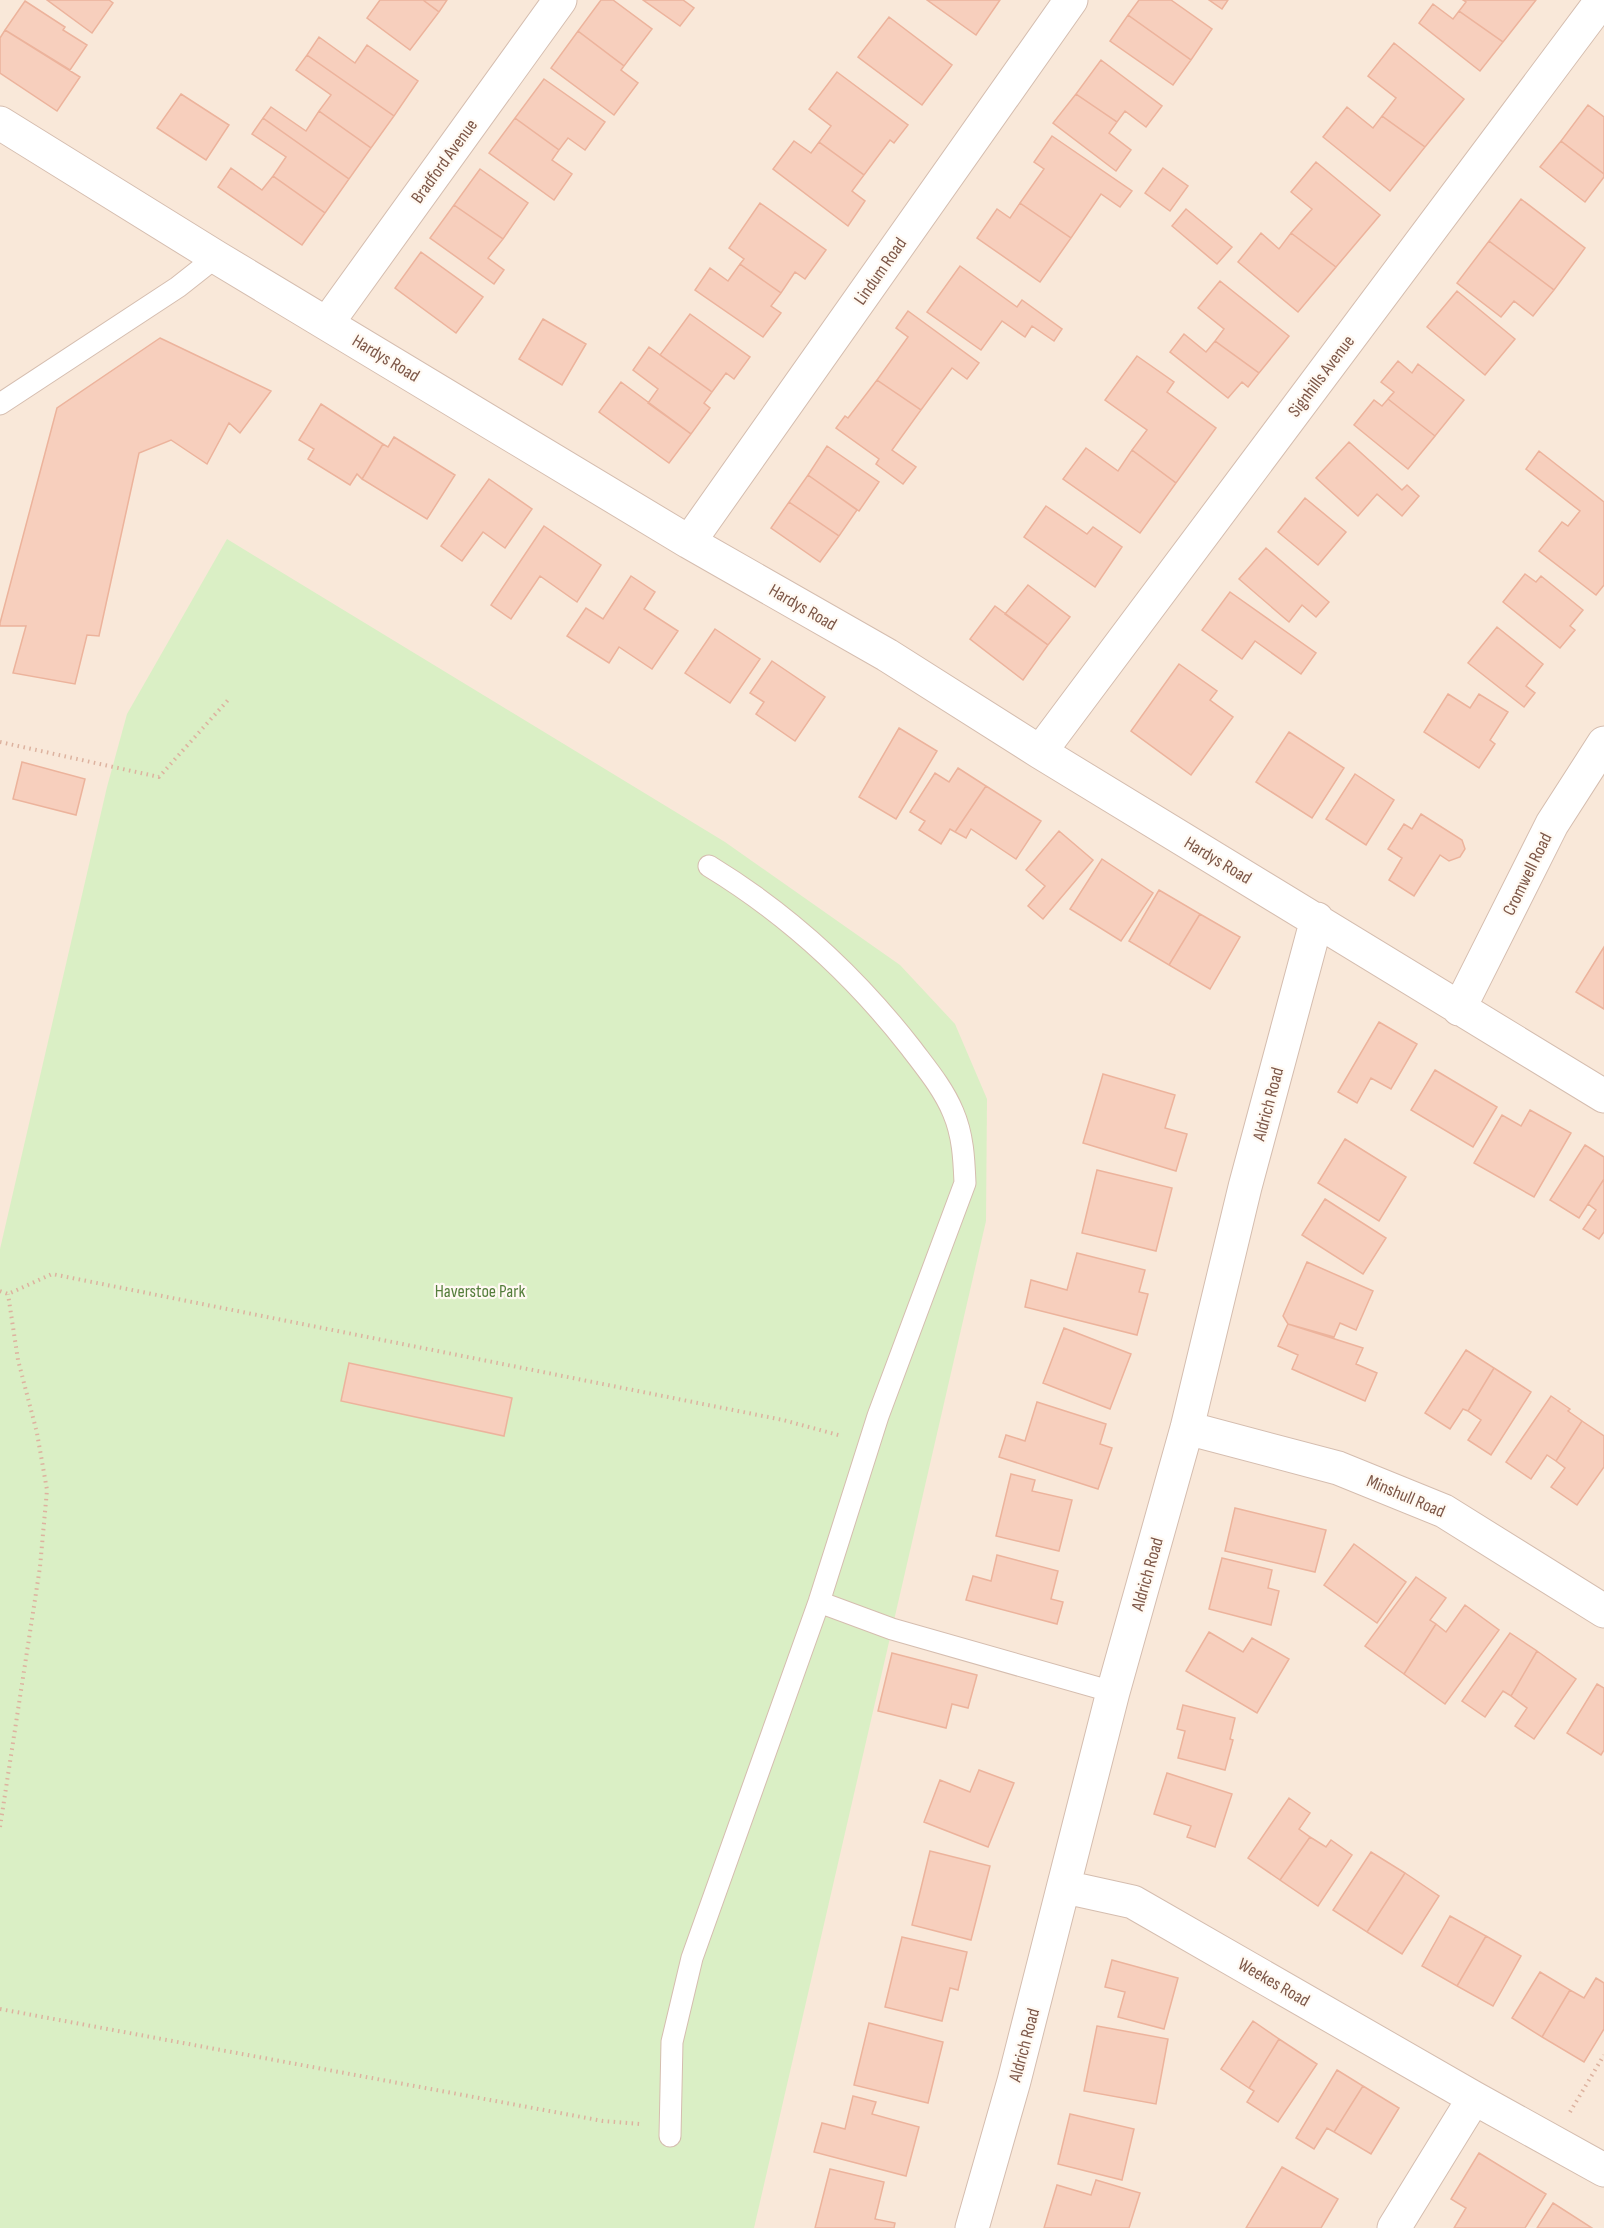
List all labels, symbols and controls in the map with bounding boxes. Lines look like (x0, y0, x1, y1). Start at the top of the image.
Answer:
street label: Bradford Avenue (407, 115, 482, 207)
street label: Lindum Road (850, 234, 911, 309)
street label: Hardys Road (348, 330, 423, 387)
street label: Signhills Avenue (1284, 331, 1359, 421)
street label: Hardys Road (765, 580, 840, 635)
street label: Cromwell Road (1498, 829, 1556, 919)
street label: Hardys Road (1180, 832, 1255, 889)
street label: Aldrich Road (1248, 1065, 1288, 1144)
park label: Haverstoe Park (435, 1281, 525, 1302)
street label: Minshull Road (1364, 1471, 1448, 1522)
street label: Aldrich Road (1127, 1535, 1168, 1614)
street label: Weekes Road (1234, 1954, 1313, 2011)
street label: Aldrich Road (1004, 2006, 1044, 2085)

